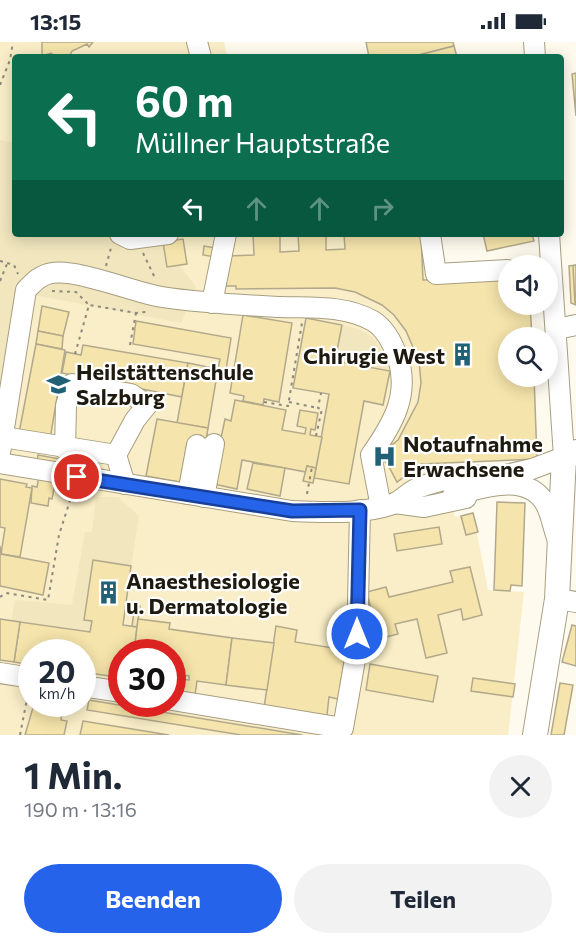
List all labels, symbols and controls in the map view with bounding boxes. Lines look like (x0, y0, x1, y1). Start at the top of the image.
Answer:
text: 13:15 (30, 8, 81, 35)
text: 60 m (135, 74, 234, 126)
icon: left (36, 78, 114, 156)
text: Müllner Hauptstraße (135, 126, 390, 159)
icon: left (177, 192, 210, 225)
icon: ahead (240, 192, 273, 225)
icon: ahead (303, 192, 336, 225)
icon: right (366, 192, 399, 225)
map controls (498, 255, 558, 387)
button: sound (498, 255, 558, 315)
button: search (498, 327, 558, 387)
place label: Chirugie West (303, 342, 445, 369)
building icon: Chirugie West (450, 342, 476, 368)
place label: Heilstättenschule Salzburg (76, 358, 254, 410)
school or university icon: Heilstättenschule Salzburg (45, 371, 71, 397)
place label: Notaufnahme Erwachsene (403, 430, 543, 482)
hospital icon: Notaufnahme Erwachsene (372, 443, 398, 469)
pin (51, 451, 102, 502)
icon: arrive (60, 460, 93, 493)
place label: Anaesthesiologie u. Dermatologie (126, 567, 300, 619)
building icon: Anaesthesiologie u. Dermatologie (95, 580, 121, 606)
position arrow (325, 602, 389, 666)
speed limit sign: 30 (108, 639, 186, 717)
text: 20 (39, 652, 75, 689)
text: km/h (39, 684, 75, 702)
text: 1 Min. (24, 752, 122, 796)
button: close (489, 755, 552, 818)
text: 190 m · 13:16 (24, 797, 137, 821)
button: Beenden (24, 864, 282, 933)
button: Teilen (294, 864, 552, 933)

